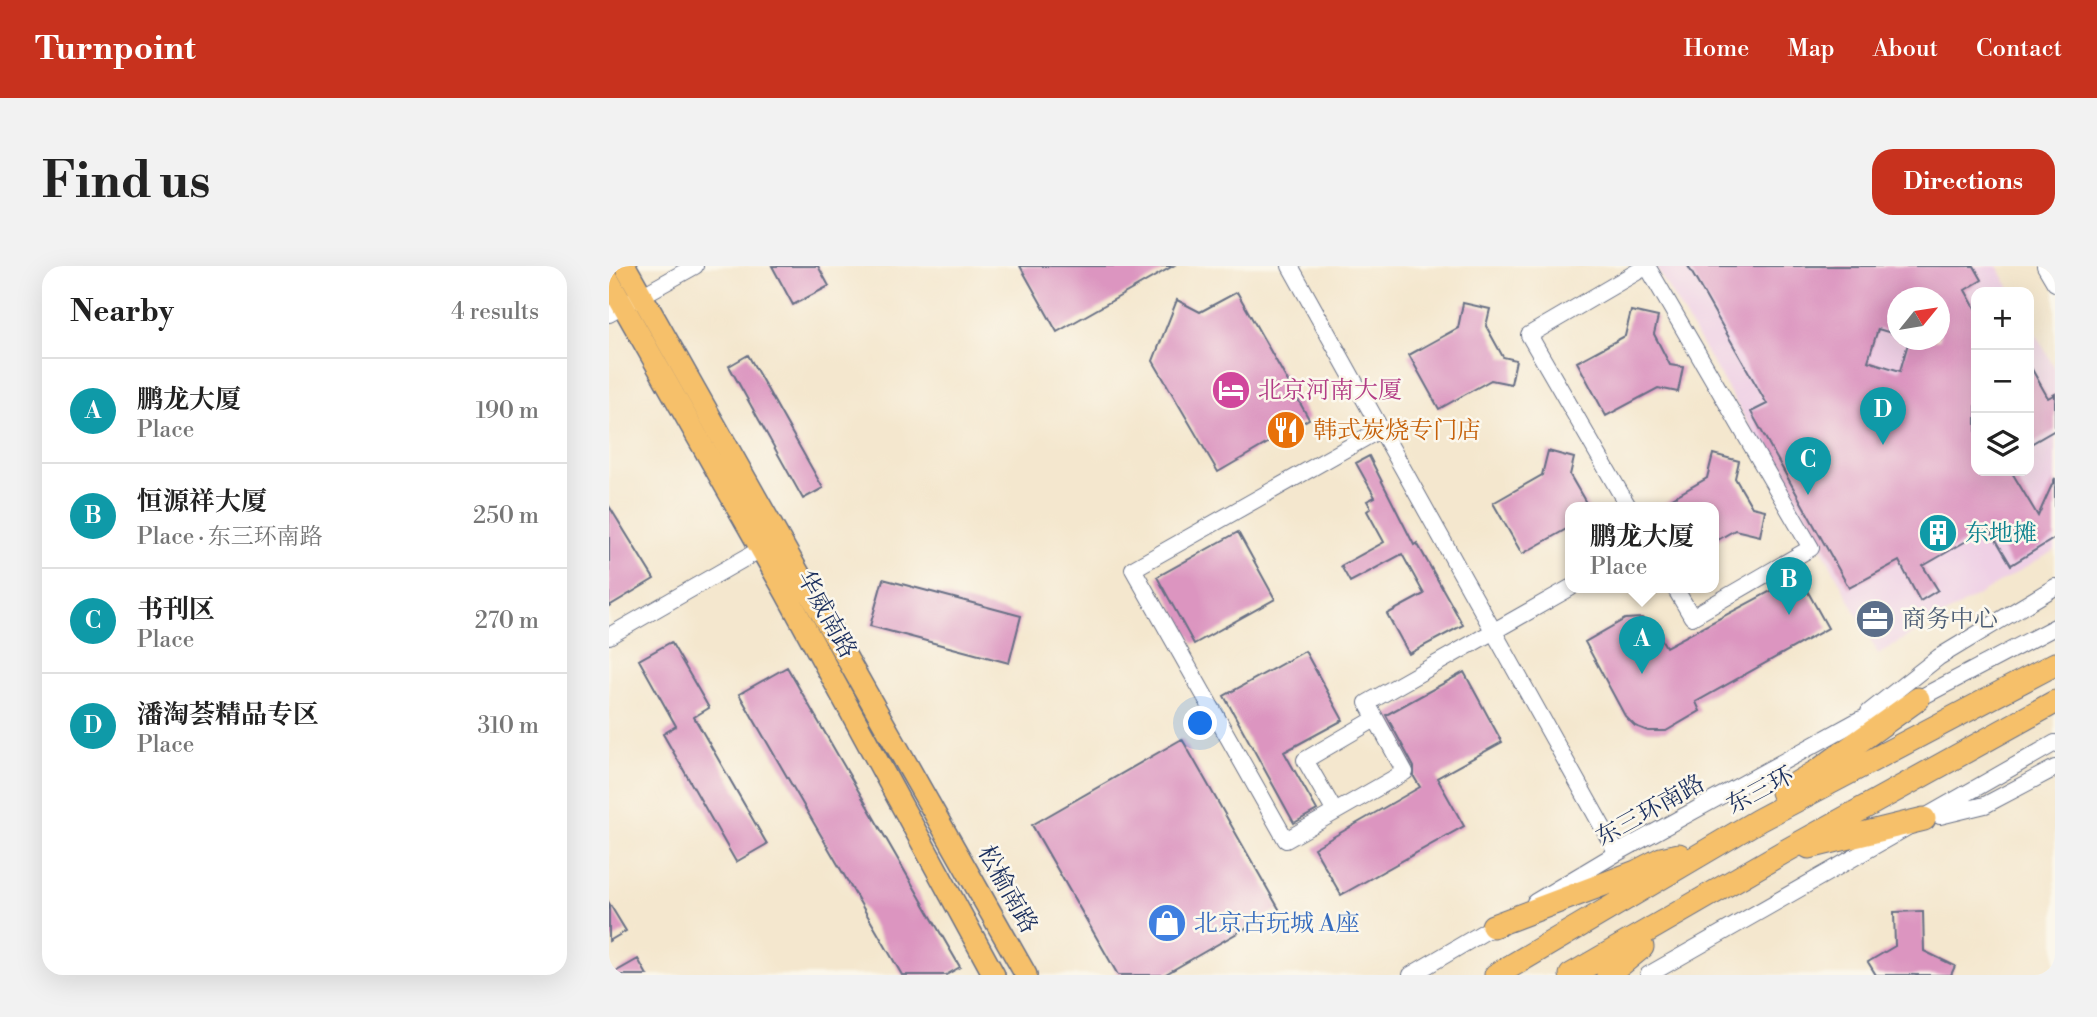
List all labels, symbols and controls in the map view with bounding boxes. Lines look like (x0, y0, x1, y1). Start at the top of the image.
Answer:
text: Turnpoint (35, 29, 196, 70)
text: Home (1684, 34, 1749, 64)
text: Map (1787, 34, 1835, 64)
text: About (1873, 34, 1938, 64)
text: Contact (1976, 34, 2062, 64)
button: Directions (1872, 149, 2055, 215)
text: Find us (42, 152, 211, 213)
north arrow (1887, 287, 1950, 350)
map controls (1971, 287, 2034, 476)
button: + (1971, 287, 2034, 350)
text: Nearby (70, 293, 174, 331)
text: 4 results (451, 298, 539, 326)
button: − (1971, 350, 2034, 413)
hotel icon: 北京河南大厦 (1210, 369, 1252, 411)
place label: 北京河南大厦 (1258, 376, 1402, 406)
text: 鹏龙大厦 (137, 384, 241, 416)
pin: D (1860, 387, 1906, 445)
text: A (85, 397, 101, 425)
text: 190 m (476, 397, 539, 425)
restaurant icon: 韩式炭烧专门店 (1265, 409, 1307, 451)
button: layers (1971, 413, 2034, 476)
text: Place (137, 416, 194, 444)
place label: 韩式炭烧专门店 (1313, 416, 1481, 446)
pin: C (1785, 437, 1831, 495)
text: 恒源祥大厦 (137, 486, 267, 518)
text: B (84, 502, 102, 530)
text: 250 m (473, 502, 539, 530)
popup (1565, 502, 1719, 593)
building icon: 东地摊 (1917, 512, 1959, 554)
place label: 东地摊 (1965, 519, 2037, 549)
text: 鹏龙大厦 (1590, 521, 1694, 553)
text: Place · 东三环南路 (137, 523, 323, 551)
text: Place (1590, 553, 1647, 581)
pin: B (1766, 557, 1812, 615)
street label: 华威南路 (790, 565, 863, 664)
text: 书刊区 (137, 594, 215, 626)
office icon: 商务中心 (1854, 598, 1896, 640)
place label: 商务中心 (1902, 605, 1998, 635)
text: C (85, 607, 101, 635)
text: 270 m (475, 607, 539, 635)
pin: A (1619, 616, 1665, 674)
text: Place (137, 626, 194, 654)
text: 潘淘荟精品专区 (137, 699, 319, 731)
your location (1183, 706, 1217, 740)
text: D (84, 712, 102, 740)
text: 310 m (478, 712, 539, 740)
text: Place (137, 731, 194, 759)
street label: 东三环 (1722, 761, 1799, 821)
street label: 东三环南路 (1591, 769, 1710, 853)
street label: 松榆南路 (971, 840, 1044, 939)
shop icon: 北京古玩城 A座 (1146, 902, 1188, 944)
place label: 北京古玩城 A座 (1194, 909, 1359, 939)

